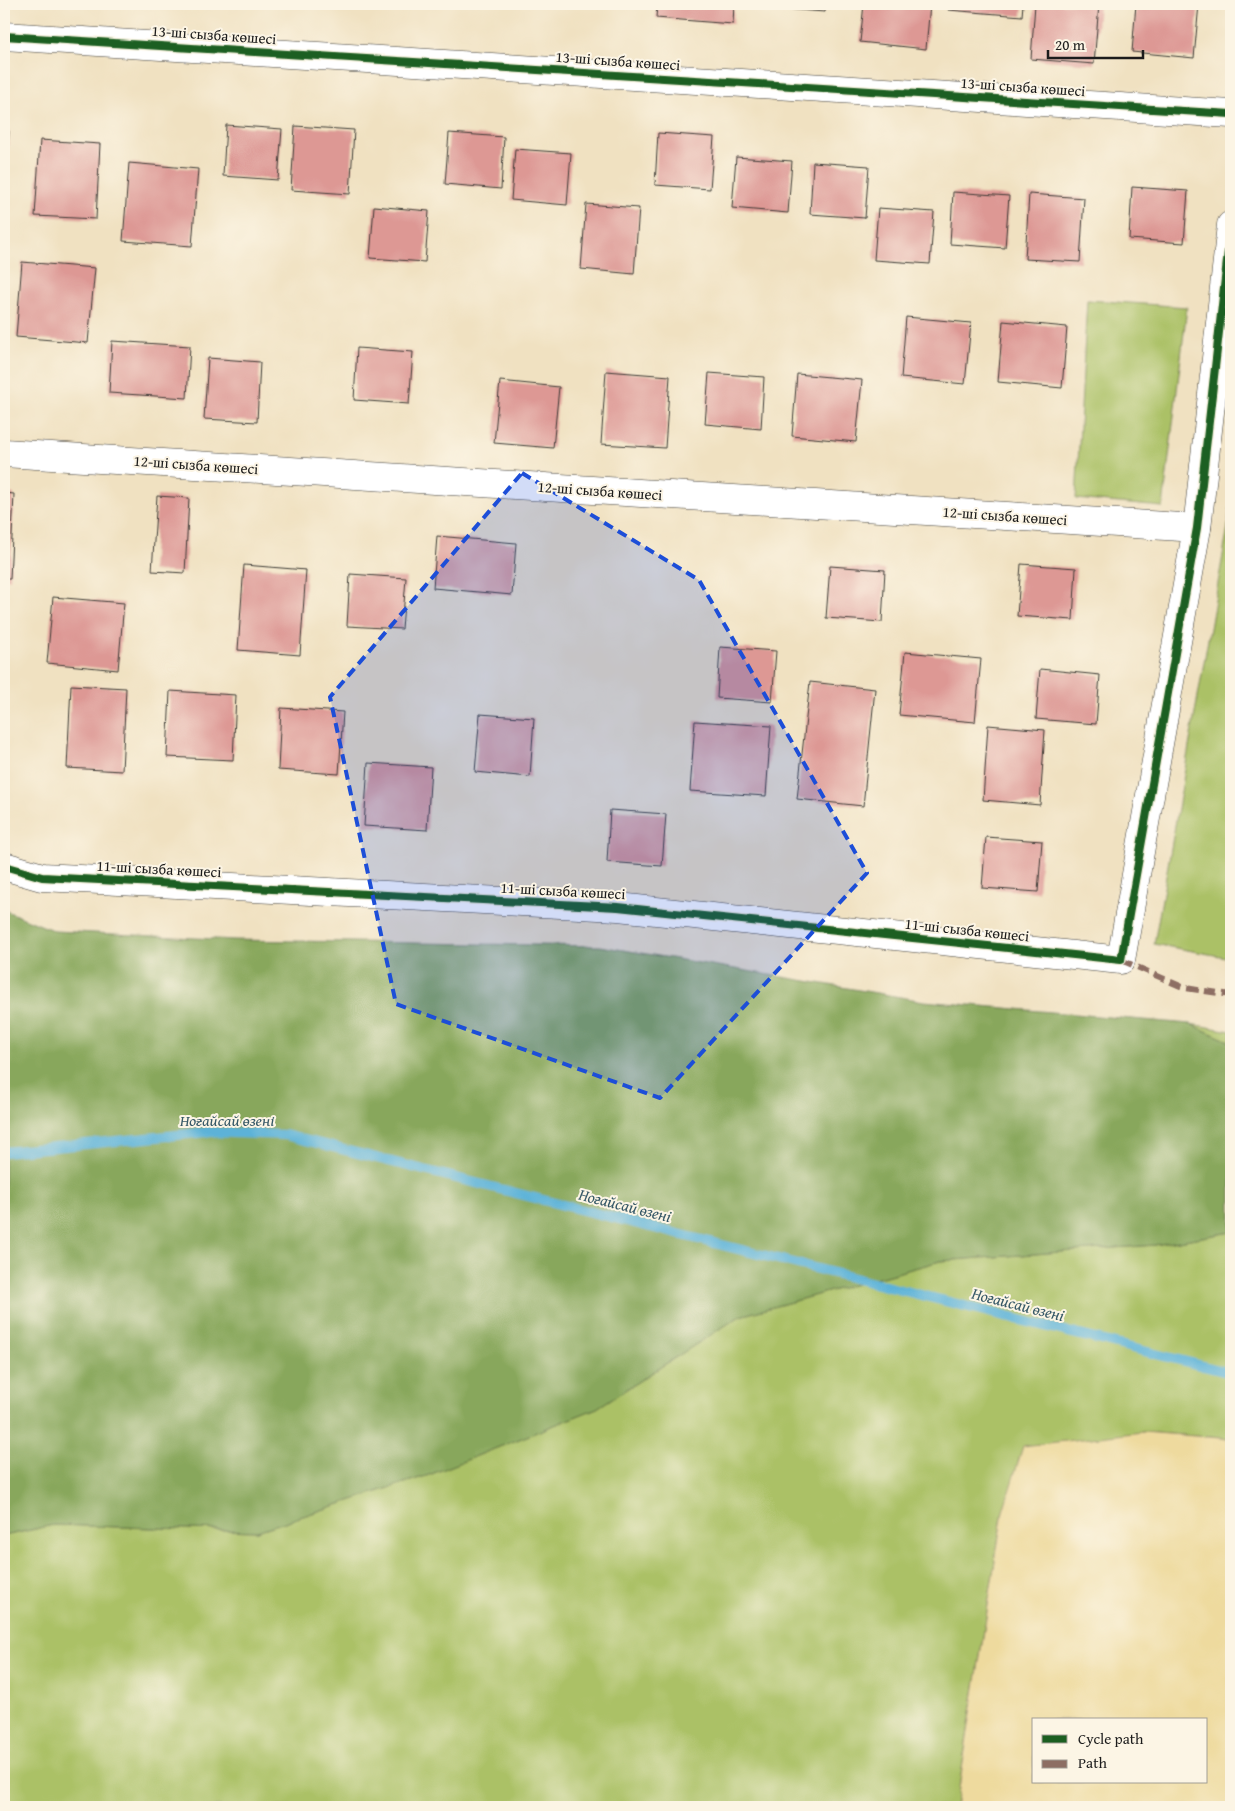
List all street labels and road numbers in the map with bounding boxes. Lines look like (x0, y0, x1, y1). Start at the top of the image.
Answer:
street label: 13-ші сызба көшесі (151, 20, 277, 49)
street label: 13-ші сызба көшесі (555, 46, 681, 75)
street label: 13-ші сызба көшесі (960, 72, 1086, 101)
street label: 12-ші сызба көшесі (133, 450, 259, 479)
street label: 12-ші сызба көшесі (537, 476, 663, 505)
street label: 12-ші сызба көшесі (942, 501, 1068, 530)
street label: 11-ші сызба көшесі (96, 855, 222, 882)
street label: 11-ші сызба көшесі (500, 877, 626, 904)
street label: 11-ші сызба көшесі (904, 913, 1030, 946)

